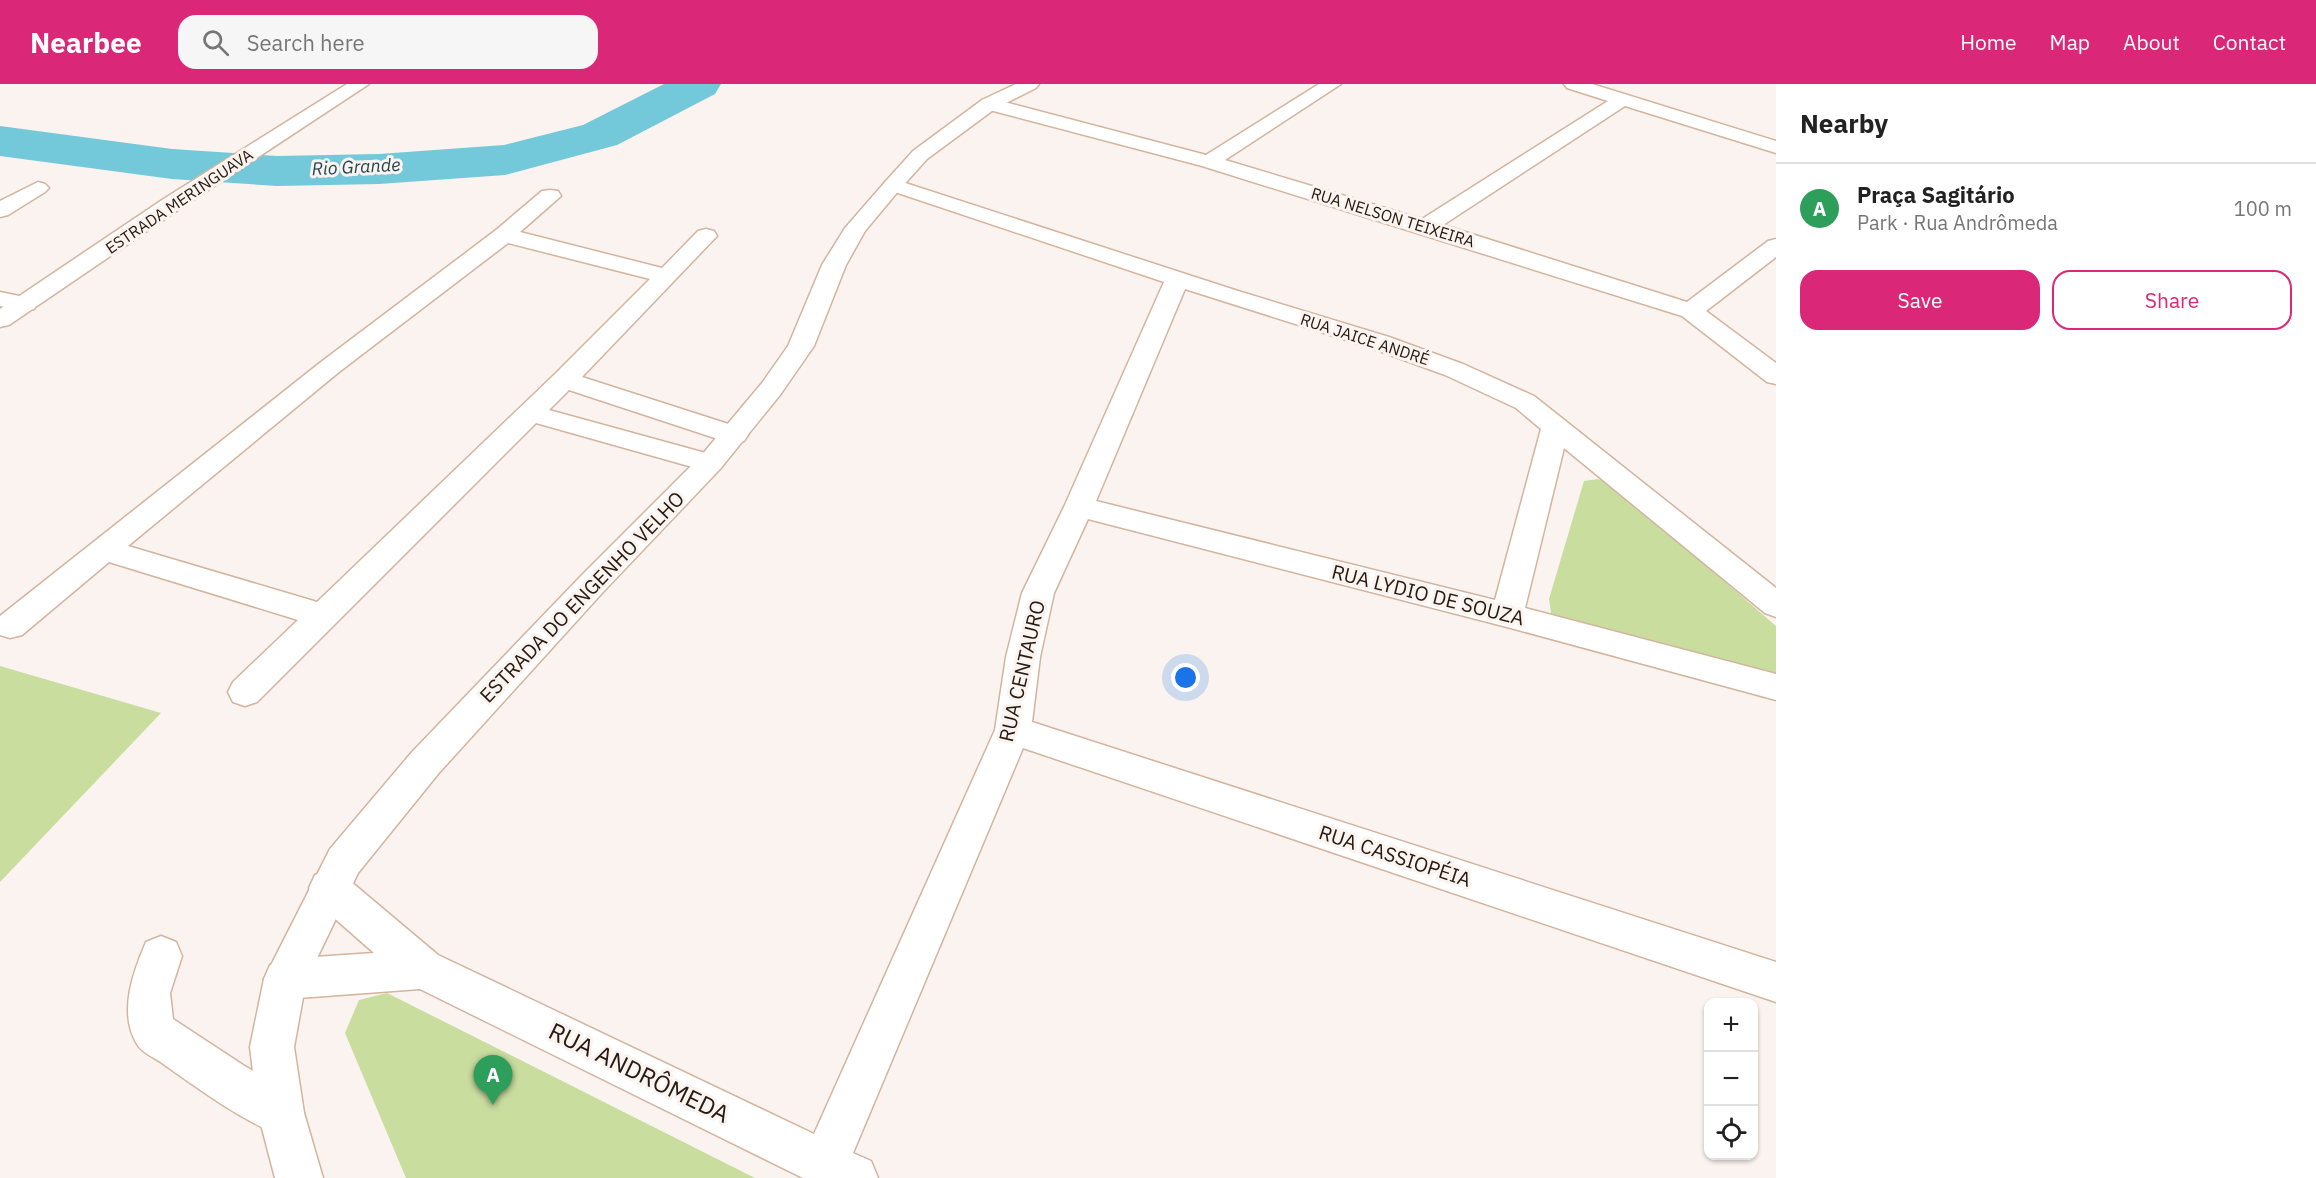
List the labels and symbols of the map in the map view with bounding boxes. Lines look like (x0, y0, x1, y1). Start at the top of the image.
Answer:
street label: ESTRADA MERINGUAVA (101, 144, 257, 258)
water label: Rio Grande (311, 153, 401, 180)
street label: RUA NELSON TEIXEIRA (1309, 183, 1477, 251)
street label: RUA JAICE ANDRÉ (1298, 308, 1432, 369)
street label: ESTRADA DO ENGENHO VELHO (473, 485, 690, 708)
street label: RUA LYDIO DE SOUZA (1329, 558, 1527, 632)
street label: RUA CENTAURO (992, 597, 1051, 744)
your location (1171, 663, 1200, 692)
street label: RUA CASSIOPÉIA (1316, 818, 1475, 893)
street label: RUA ANDRÔMEDA (544, 1014, 735, 1130)
pin: A (474, 1056, 512, 1105)

